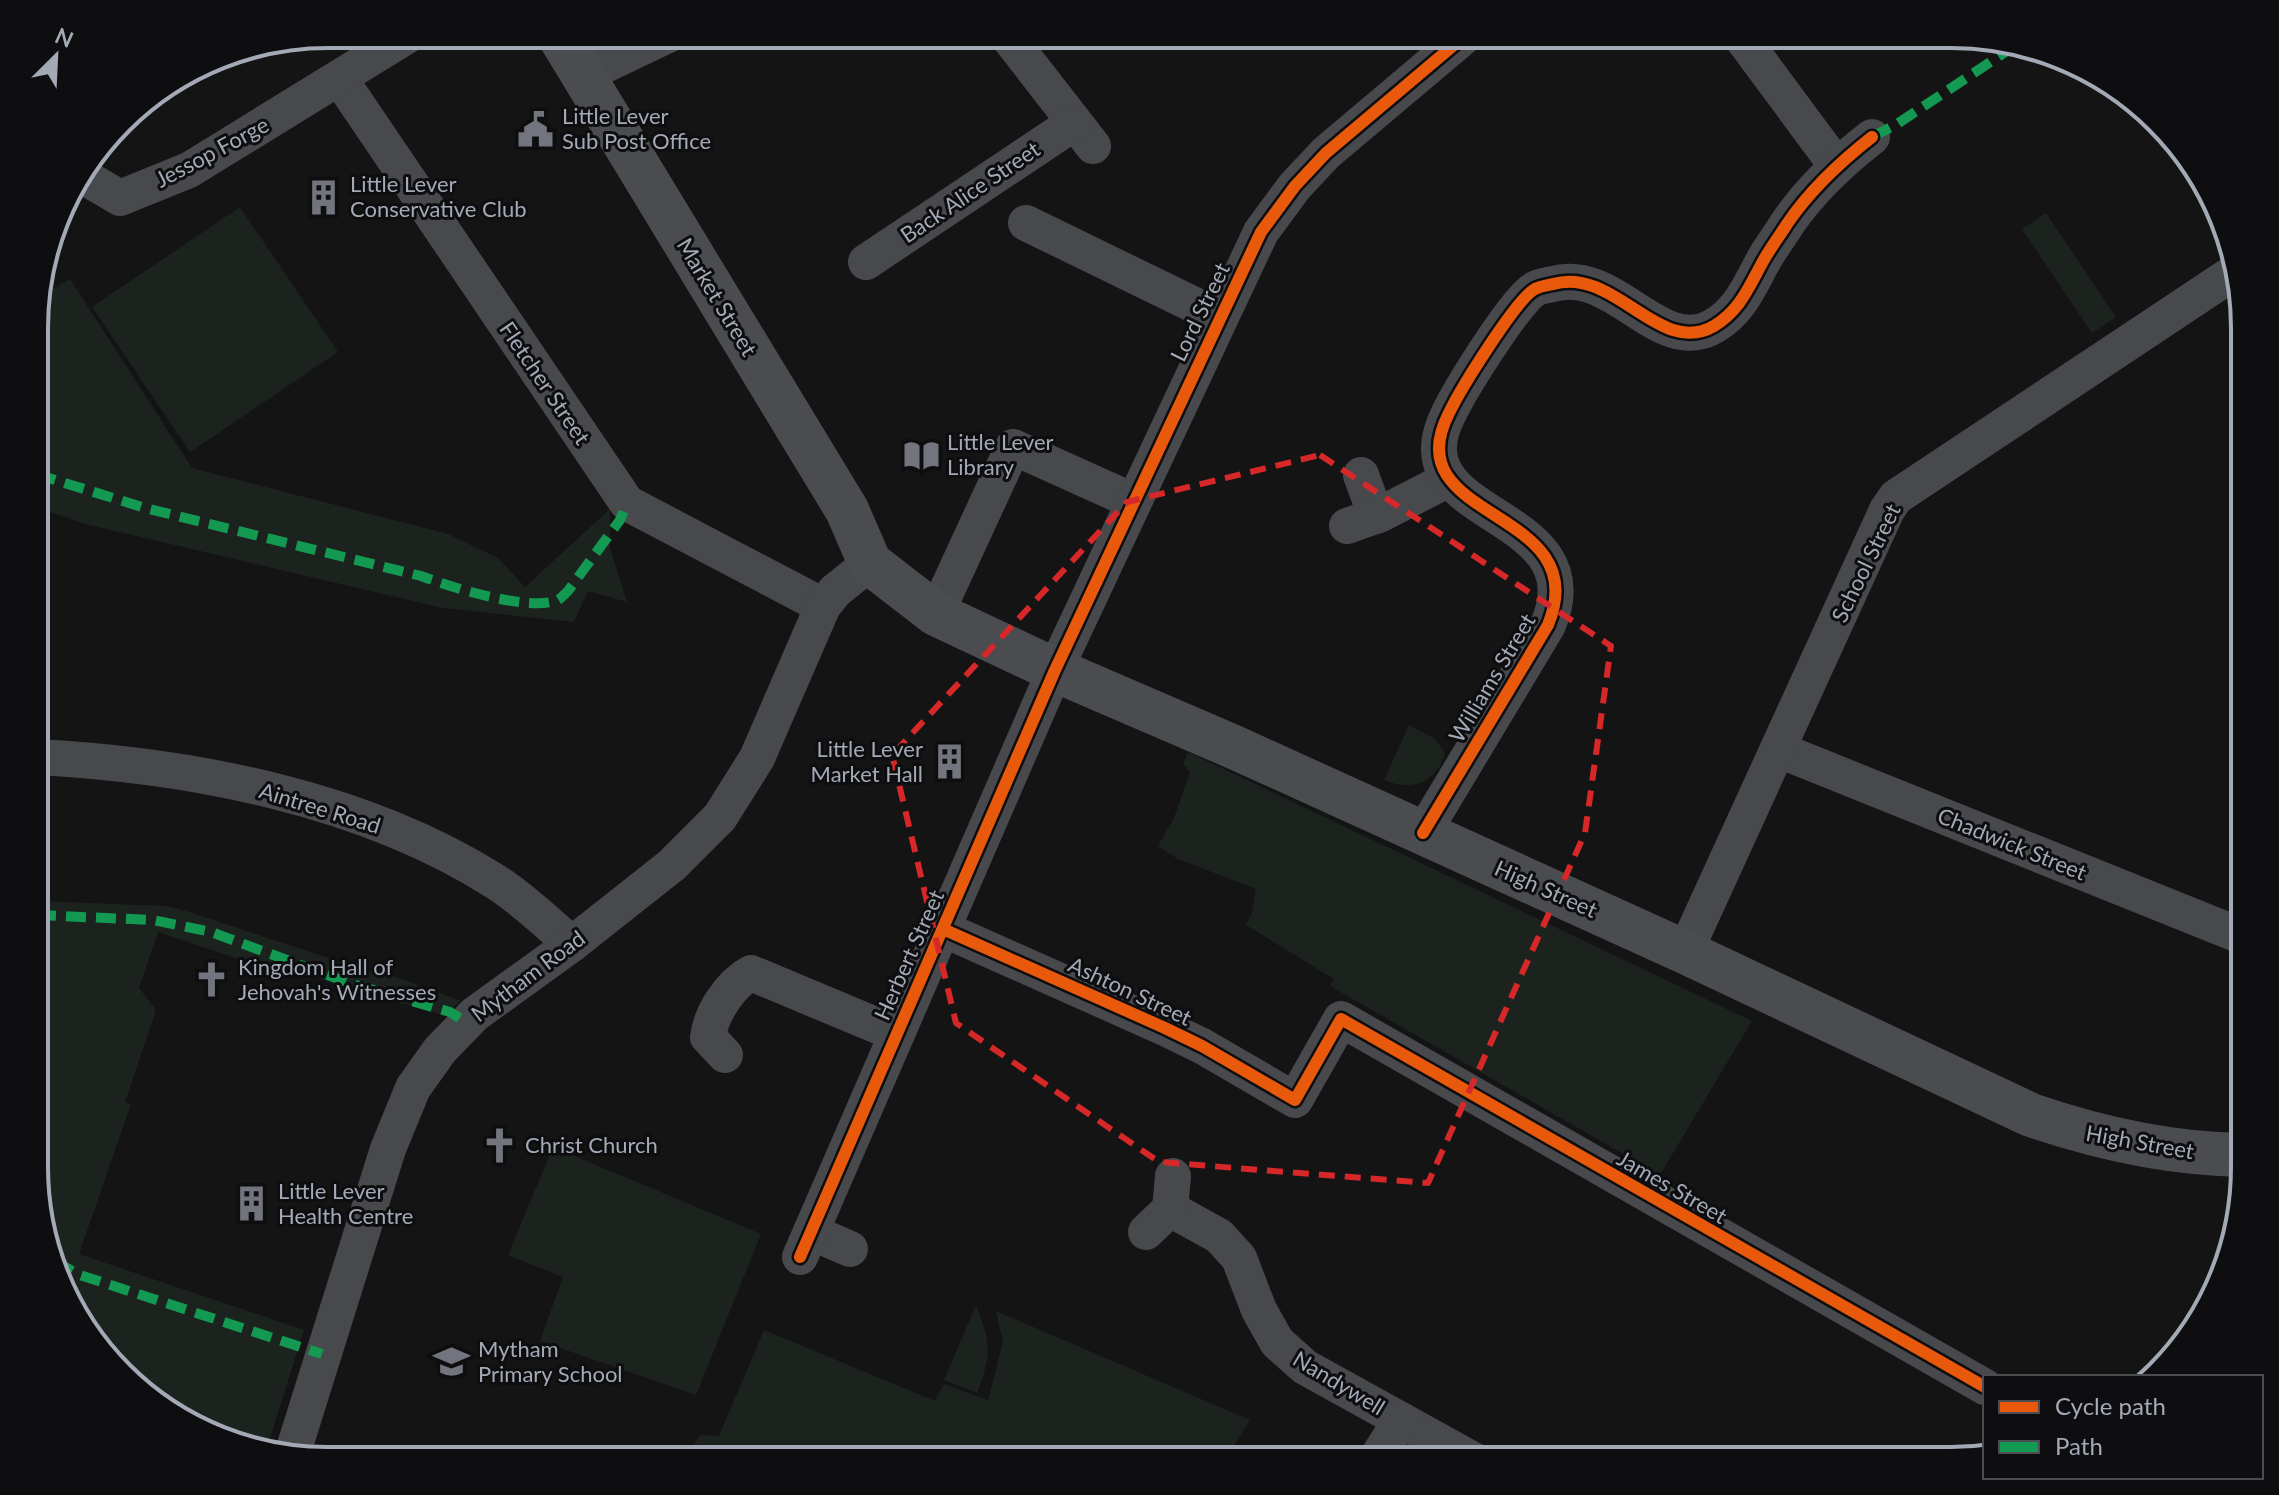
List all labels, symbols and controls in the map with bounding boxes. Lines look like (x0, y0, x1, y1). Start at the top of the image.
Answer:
north arrow (16, 16, 96, 96)
text: N (51, 21, 78, 53)
place label: Little Lever Sub Post Office (562, 102, 711, 154)
street label: Jessop Forge (150, 110, 273, 193)
public building icon: Little Lever Sub Post Office (517, 110, 555, 148)
street label: Back Alice Street (895, 135, 1045, 248)
place label: Little Lever Conservative Club (350, 170, 527, 222)
building icon: Little Lever Conservative Club (305, 178, 343, 216)
street label: Market Street (672, 233, 763, 361)
street label: Lord Street (1164, 258, 1235, 366)
street label: Fletcher Street (494, 316, 596, 449)
place label: Little Lever Library (947, 428, 1054, 480)
library icon: Little Lever Library (902, 436, 940, 474)
street label: School Street (1825, 499, 1906, 626)
street label: Williams Street (1442, 608, 1541, 747)
place label: Little Lever Market Hall (811, 735, 923, 787)
building icon: Little Lever Market Hall (930, 743, 968, 781)
street label: Aintree Road (256, 776, 384, 839)
street label: Chadwick Street (1934, 801, 2091, 886)
street label: High Street (1491, 854, 1602, 923)
street label: Herbert Street (868, 885, 949, 1024)
street label: Mytham Road (466, 924, 590, 1027)
street label: Ashton Street (1064, 950, 1196, 1031)
place label: Kingdom Hall of Jehovah's Witnesses (238, 953, 436, 1005)
church icon: Kingdom Hall of Jehovah's Witnesses (193, 961, 231, 999)
street label: High Street (2084, 1119, 2196, 1164)
church icon: Christ Church (480, 1126, 518, 1164)
place label: Christ Church (525, 1131, 658, 1158)
street label: James Street (1612, 1144, 1732, 1229)
place label: Little Lever Health Centre (278, 1177, 413, 1229)
building icon: Little Lever Health Centre (233, 1185, 271, 1223)
place label: Mytham Primary School (478, 1335, 623, 1387)
school or university icon: Mytham Primary School (433, 1343, 471, 1381)
street label: Nandywell (1288, 1345, 1390, 1421)
legend (1983, 1375, 2263, 1479)
text: Cycle path (2055, 1391, 2166, 1420)
text: Path (2055, 1431, 2103, 1460)

